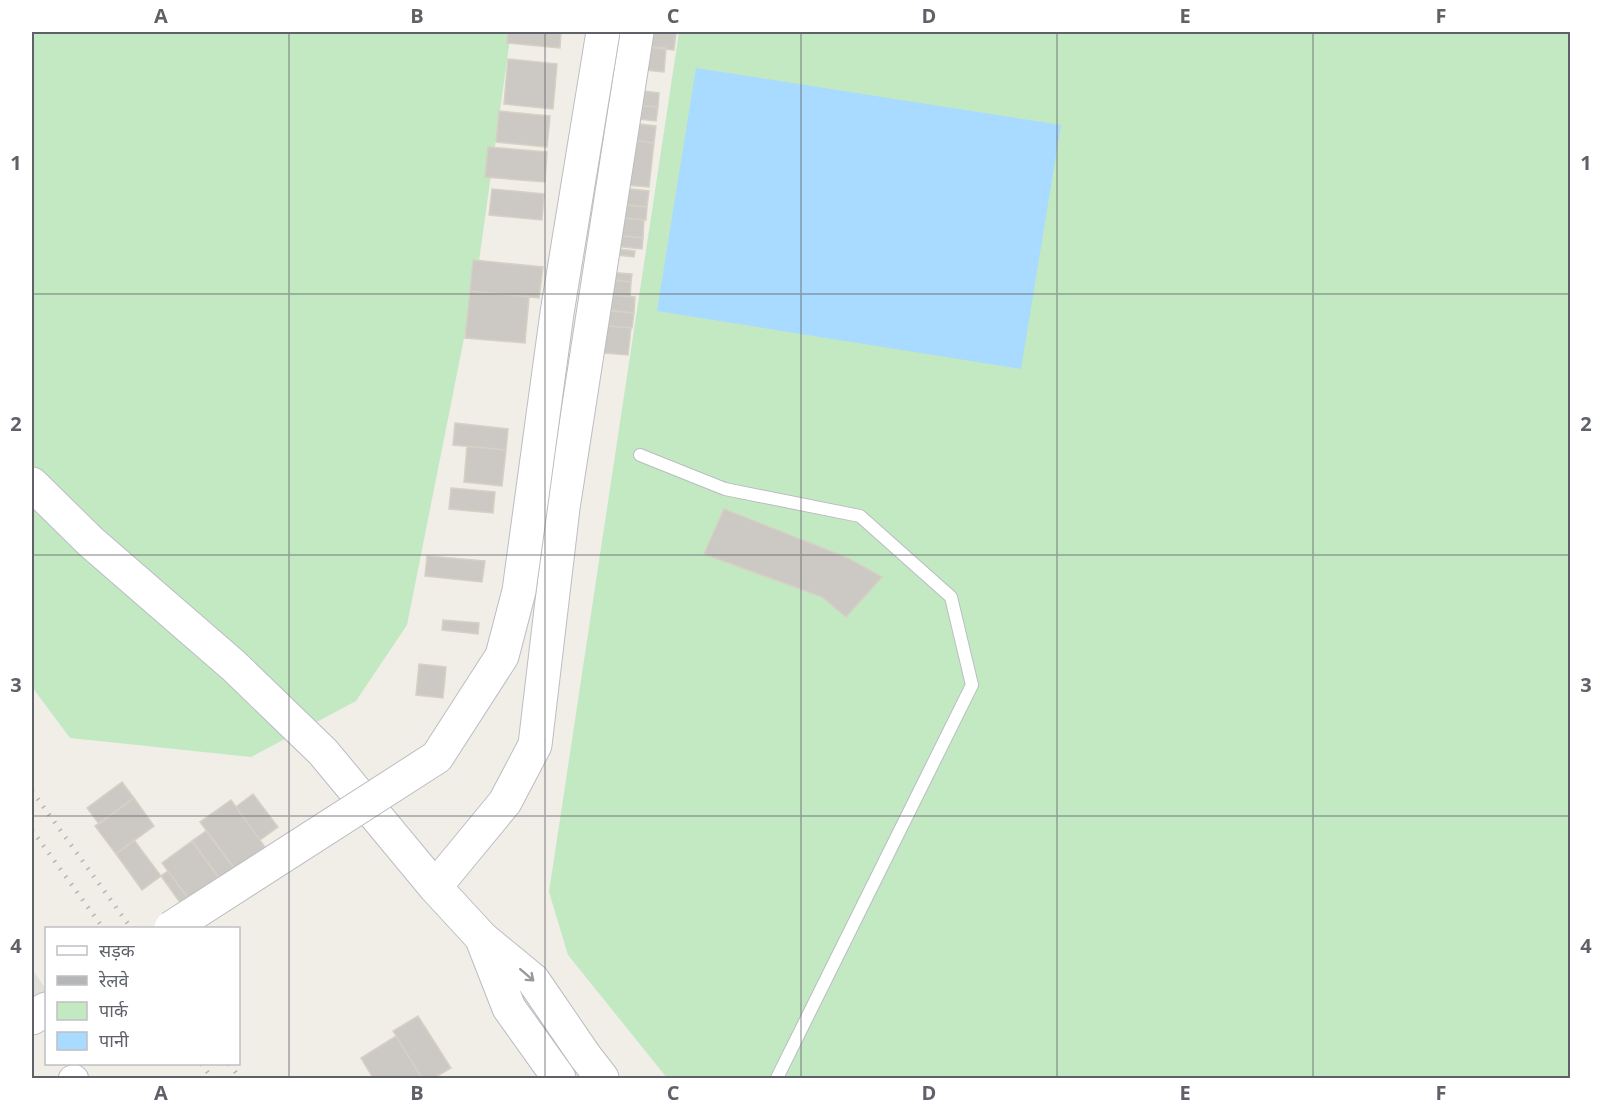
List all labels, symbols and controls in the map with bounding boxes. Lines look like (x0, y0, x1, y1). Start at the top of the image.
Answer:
text: A (154, 2, 168, 29)
text: B (410, 2, 424, 29)
text: C (667, 2, 680, 29)
text: D (922, 2, 936, 29)
text: E (1179, 2, 1191, 29)
text: F (1436, 2, 1446, 29)
text: 1 (10, 149, 22, 176)
text: 1 (1580, 149, 1592, 176)
text: 2 (10, 410, 22, 437)
text: 2 (1580, 410, 1592, 437)
text: 3 (10, 671, 22, 698)
text: 3 (1580, 671, 1592, 698)
legend (45, 927, 240, 1065)
text: 4 (10, 932, 22, 959)
text: 4 (1580, 932, 1592, 959)
text: सड़क (99, 938, 136, 962)
text: रेलवे (98, 968, 130, 992)
one-way arrow (519, 968, 534, 982)
text: पार्क (99, 998, 129, 1022)
text: पानी (99, 1028, 129, 1052)
text: A (154, 1079, 168, 1106)
text: B (410, 1079, 424, 1106)
text: C (667, 1079, 680, 1106)
text: D (922, 1079, 936, 1106)
text: E (1179, 1079, 1191, 1106)
text: F (1436, 1079, 1446, 1106)

